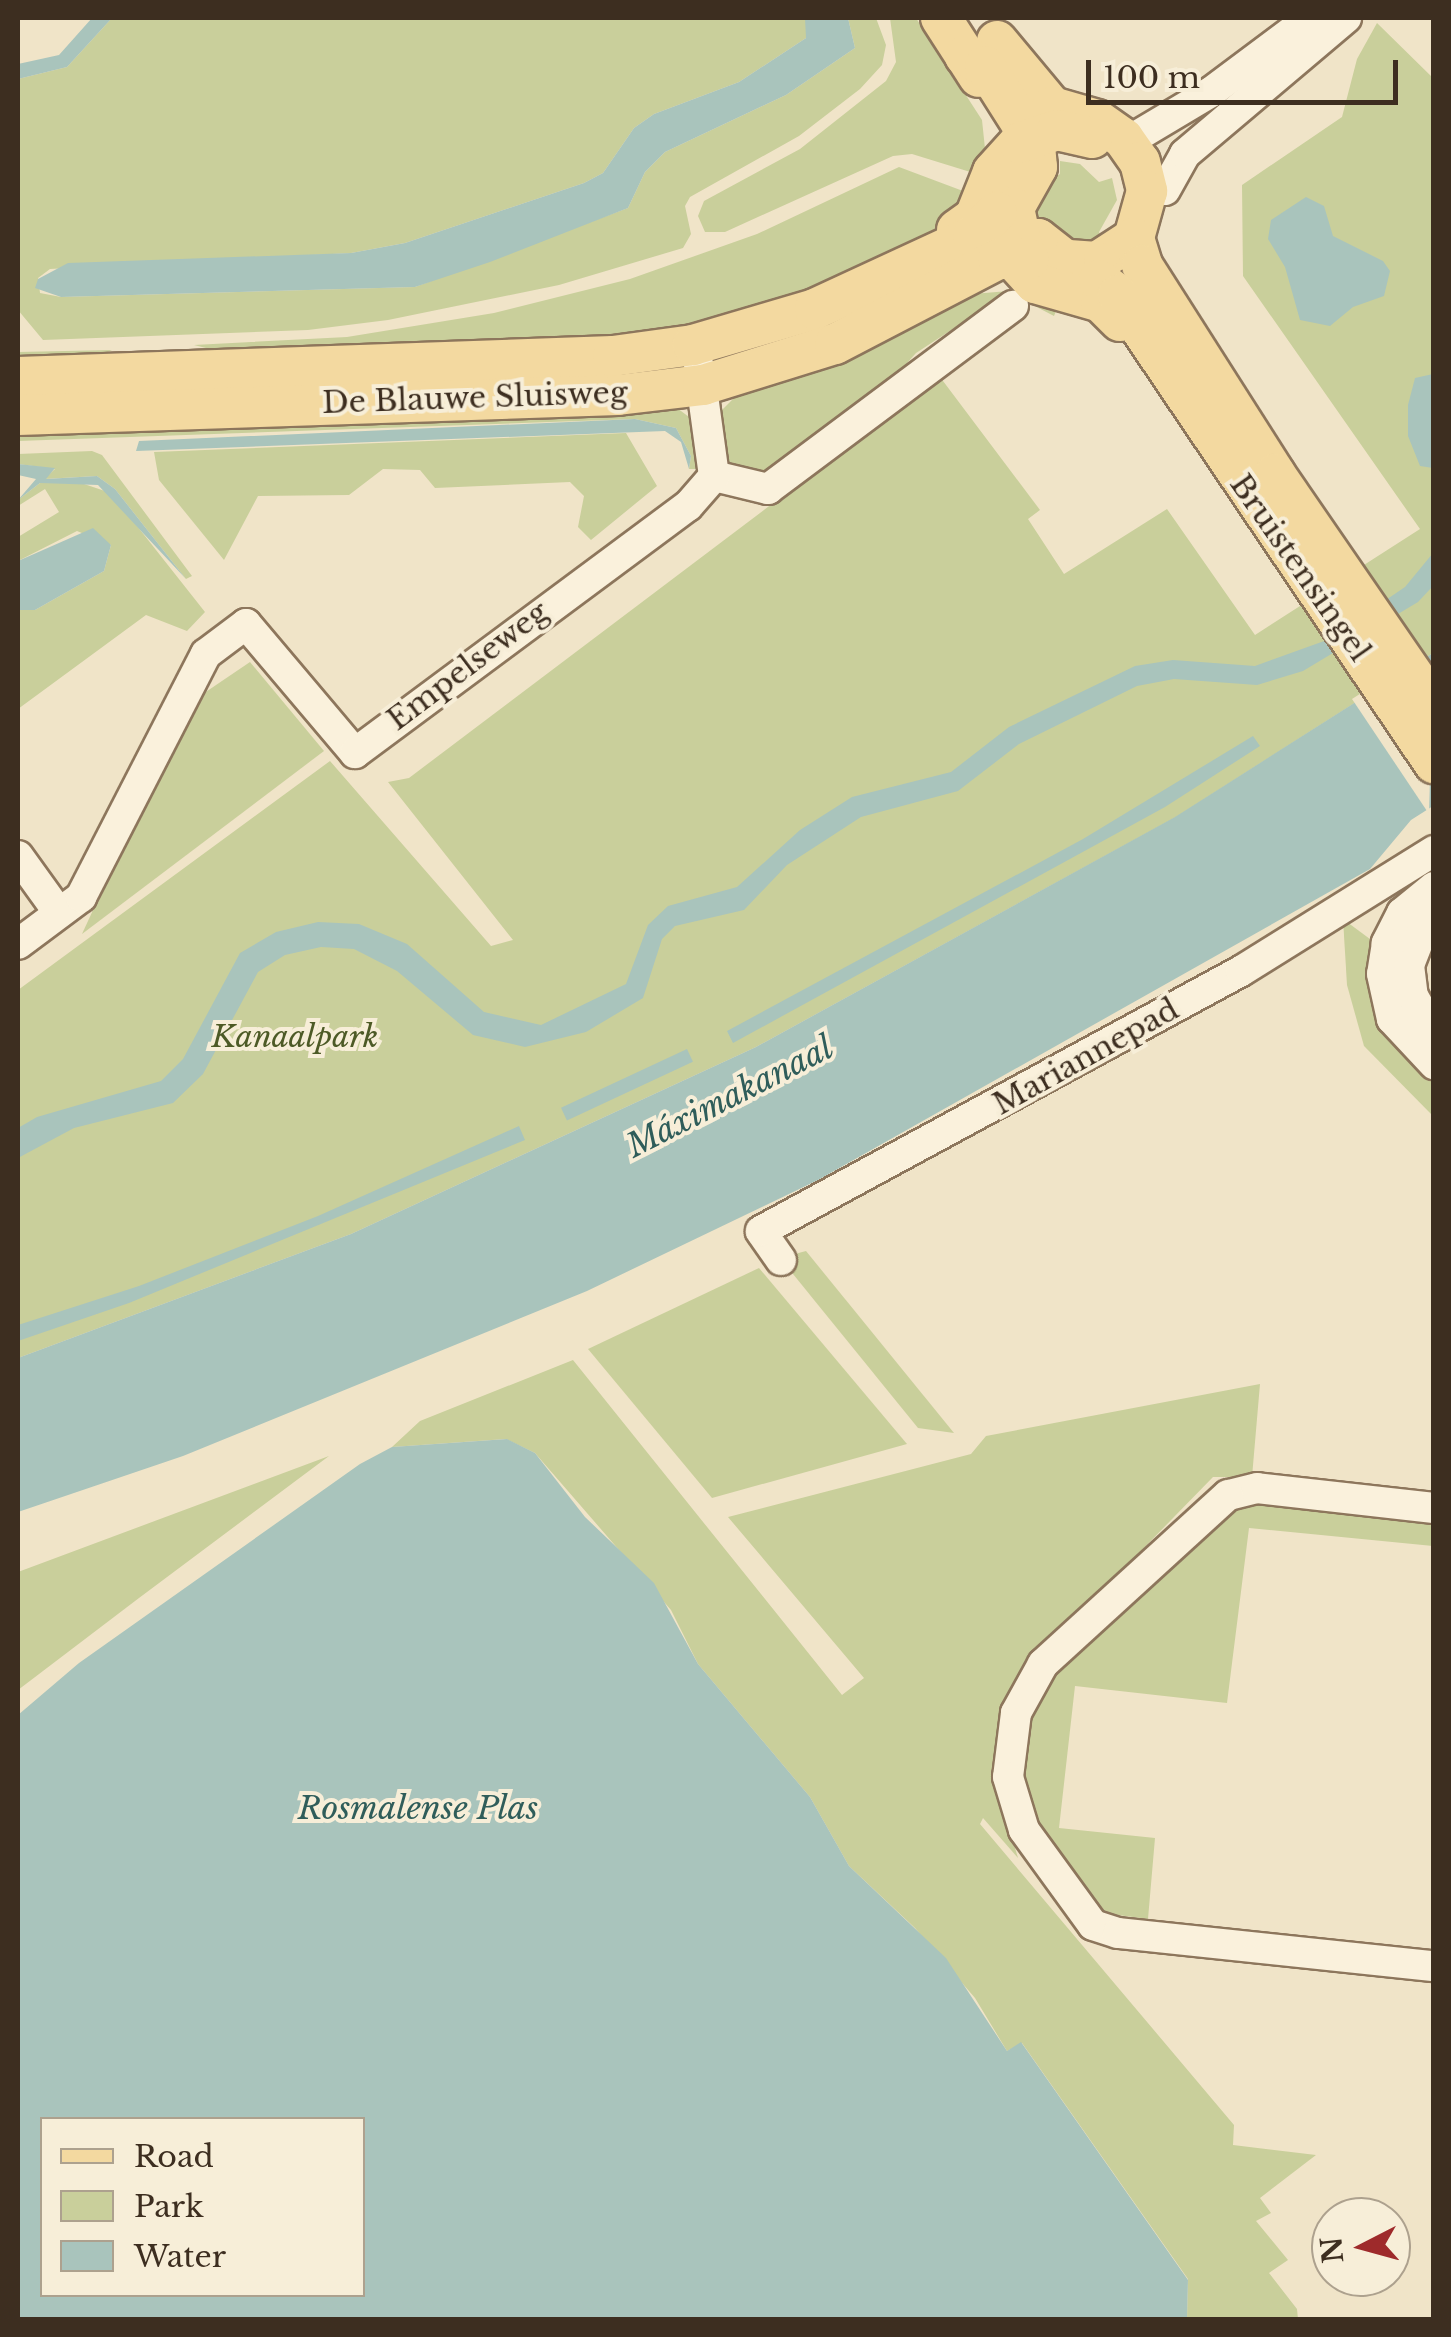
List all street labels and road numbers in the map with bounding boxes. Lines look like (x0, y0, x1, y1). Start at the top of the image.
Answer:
street label: De Blauwe Sluisweg (322, 375, 628, 421)
street label: Bruistensingel (1222, 468, 1378, 668)
street label: Empelseweg (381, 594, 555, 738)
street label: Mariannepad (987, 991, 1185, 1123)

